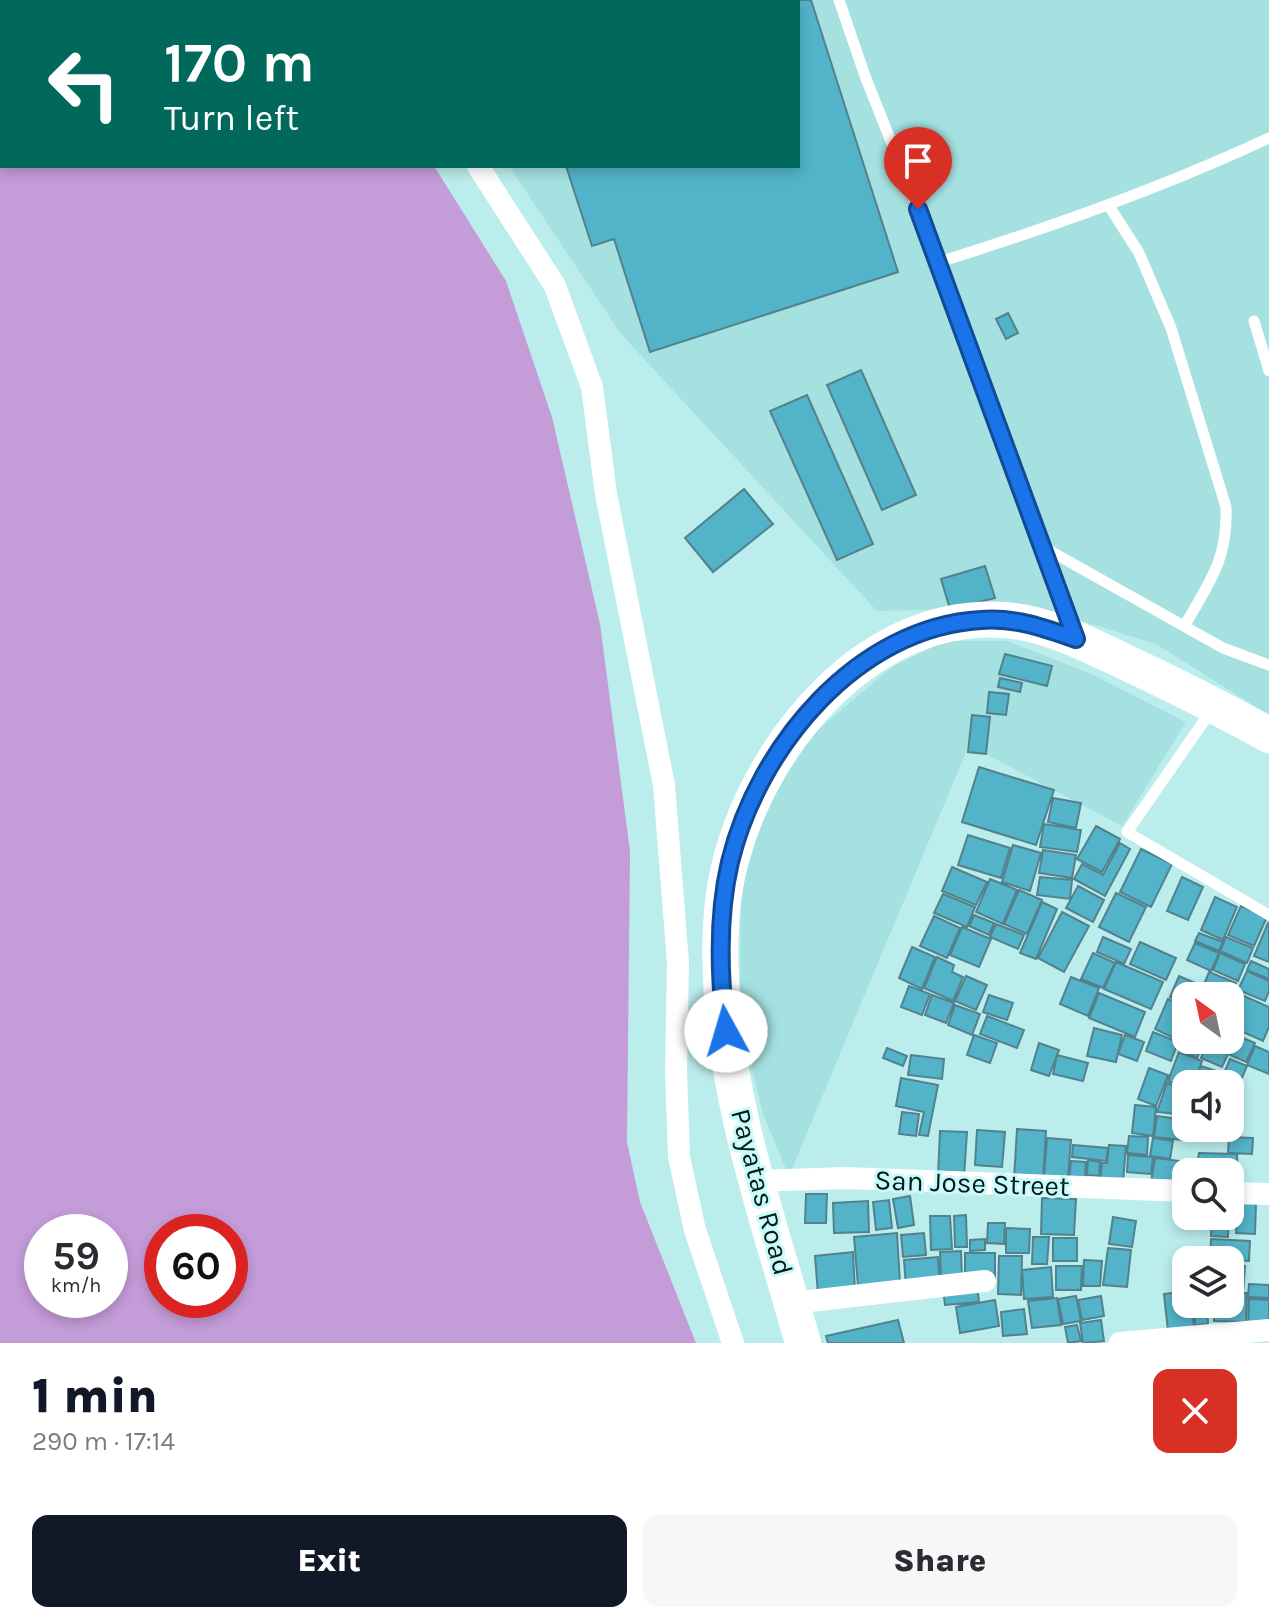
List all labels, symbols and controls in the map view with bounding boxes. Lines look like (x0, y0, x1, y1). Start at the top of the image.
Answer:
text: 170 m (164, 30, 315, 95)
icon: left (32, 32, 136, 136)
text: Turn left (164, 97, 299, 139)
pin (884, 127, 952, 209)
icon: arrive (896, 139, 940, 183)
north arrow (1172, 982, 1244, 1054)
map controls (1172, 982, 1244, 1318)
position arrow (684, 989, 768, 1073)
button: sound (1172, 1070, 1244, 1142)
street label: Payatas Road (724, 1105, 800, 1279)
button: search (1172, 1158, 1244, 1230)
street label: San Jose Street (874, 1163, 1070, 1203)
speed limit sign: 60 (144, 1214, 248, 1318)
text: 59 (52, 1232, 100, 1279)
button: layers (1172, 1246, 1244, 1318)
text: km/h (51, 1274, 101, 1297)
text: 1 min (32, 1368, 158, 1424)
button: close (1153, 1369, 1237, 1453)
text: 290 m · 17:14 (32, 1426, 175, 1457)
button: Exit (32, 1515, 627, 1607)
button: Share (643, 1515, 1237, 1607)

